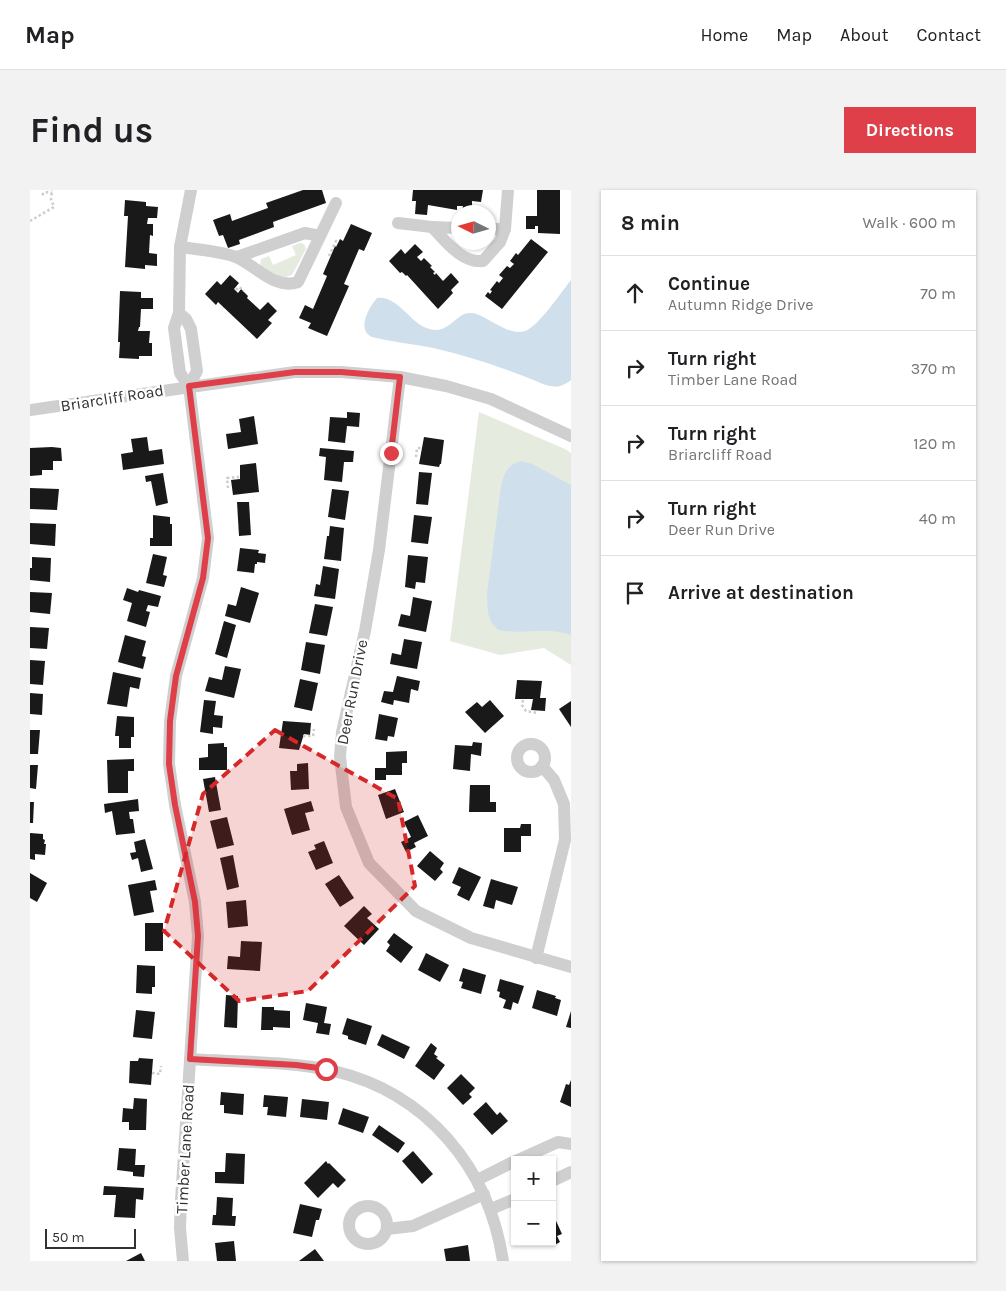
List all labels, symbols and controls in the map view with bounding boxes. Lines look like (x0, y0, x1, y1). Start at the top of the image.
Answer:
text: Map (25, 21, 75, 49)
text: Home (700, 24, 748, 46)
text: Map (776, 24, 812, 46)
text: About (840, 24, 889, 46)
text: Contact (917, 24, 981, 46)
button: Directions (844, 107, 976, 153)
text: Find us (30, 110, 153, 151)
north arrow (451, 205, 496, 250)
text: 8 min (621, 211, 680, 235)
text: Walk · 600 m (863, 213, 956, 232)
text: Continue (668, 273, 750, 295)
icon: ahead (621, 279, 649, 307)
text: 70 m (920, 284, 956, 303)
text: Autumn Ridge Drive (668, 295, 813, 314)
text: Turn right (668, 348, 757, 370)
icon: right (621, 354, 649, 382)
text: 370 m (911, 359, 956, 378)
text: Timber Lane Road (668, 370, 798, 389)
street label: Briarcliff Road (59, 380, 165, 416)
text: Turn right (668, 423, 757, 445)
icon: right (621, 429, 649, 457)
text: 120 m (913, 434, 956, 453)
route end (380, 442, 403, 465)
text: Briarcliff Road (668, 445, 772, 464)
text: Turn right (668, 498, 757, 520)
icon: right (621, 504, 649, 532)
text: 40 m (919, 509, 956, 528)
text: Deer Run Drive (668, 520, 775, 539)
icon: arrive (621, 579, 649, 607)
text: Arrive at destination (668, 582, 854, 604)
street label: Deer Run Drive (332, 638, 372, 746)
route start (315, 1058, 338, 1081)
street label: Timber Lane Road (172, 1084, 198, 1214)
map controls (511, 1156, 556, 1246)
button: + (511, 1156, 556, 1201)
button: − (511, 1201, 556, 1246)
scale bar (45, 1226, 136, 1249)
text: 50 m (52, 1229, 85, 1246)

